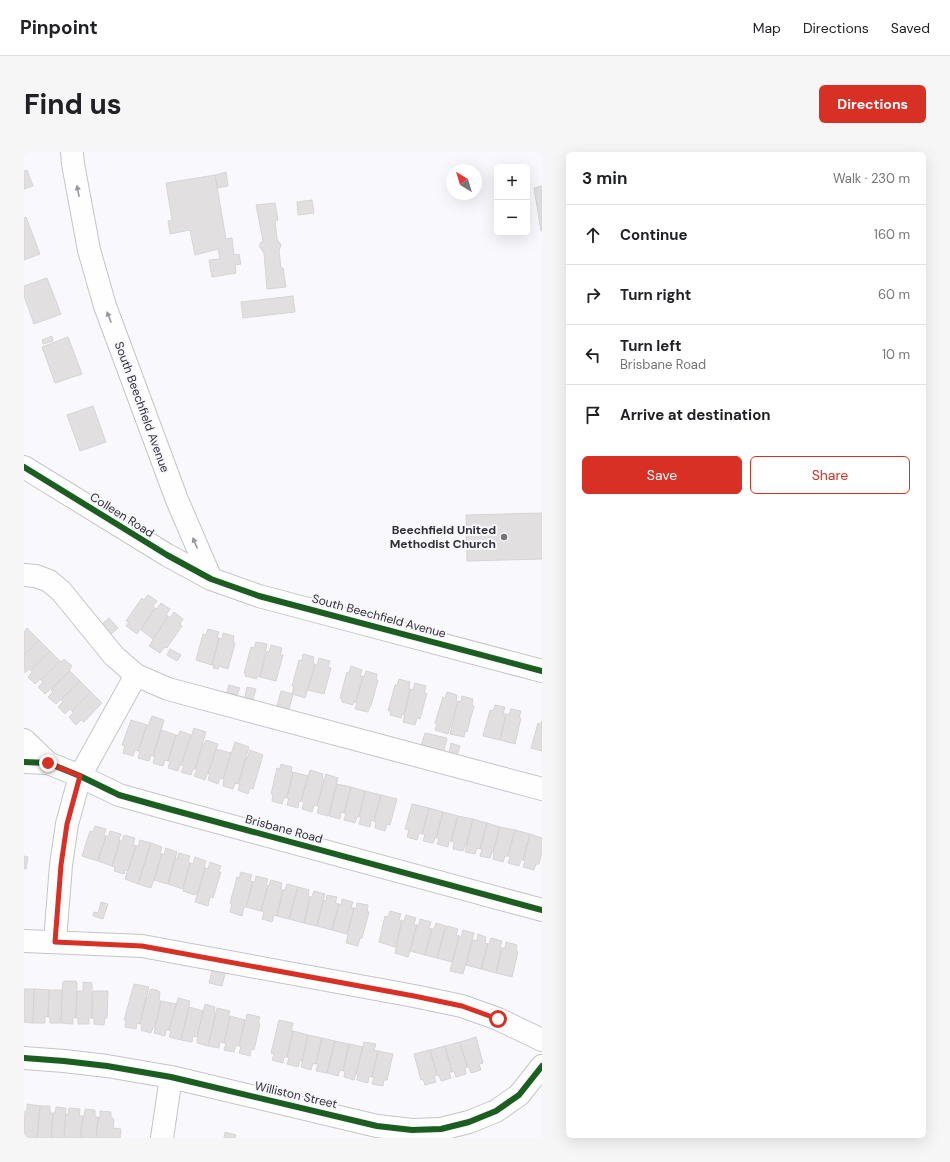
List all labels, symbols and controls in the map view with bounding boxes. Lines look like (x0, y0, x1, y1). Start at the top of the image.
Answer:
text: Pinpoint (20, 15, 98, 40)
text: Map (753, 19, 781, 37)
text: Directions (803, 19, 869, 37)
text: Saved (891, 19, 930, 37)
button: Directions (819, 85, 926, 123)
text: Find us (24, 86, 122, 123)
north arrow (446, 164, 482, 200)
map controls (494, 164, 530, 236)
button: + (494, 164, 530, 200)
text: 3 min (582, 167, 627, 189)
text: Walk · 230 m (833, 170, 910, 187)
one-way arrow (75, 185, 81, 197)
button: − (494, 200, 530, 236)
icon: ahead (582, 224, 604, 246)
text: Continue (620, 225, 688, 245)
text: 160 m (874, 226, 910, 243)
icon: right (582, 284, 604, 306)
text: Turn right (620, 285, 691, 305)
text: 60 m (878, 286, 910, 303)
one-way arrow (105, 311, 111, 323)
text: Turn left (620, 336, 681, 356)
street label: South Beechfield Avenue (111, 339, 173, 475)
icon: left (582, 344, 604, 366)
text: 10 m (882, 346, 910, 363)
text: Brisbane Road (620, 356, 706, 373)
icon: arrive (582, 404, 604, 426)
text: Arrive at destination (620, 405, 771, 425)
button: Save (582, 456, 742, 494)
button: Share (750, 456, 910, 494)
street label: Colleen Road (87, 489, 157, 541)
place label: Beechfield United Methodist Church (390, 522, 496, 552)
marker: Beechfield United Methodist Church (499, 532, 509, 542)
one-way arrow (192, 537, 199, 549)
street label: South Beechfield Avenue (310, 590, 448, 642)
route end (39, 754, 57, 772)
street label: Brisbane Road (244, 811, 324, 847)
route start (489, 1010, 507, 1028)
street label: Williston Street (253, 1078, 339, 1112)

